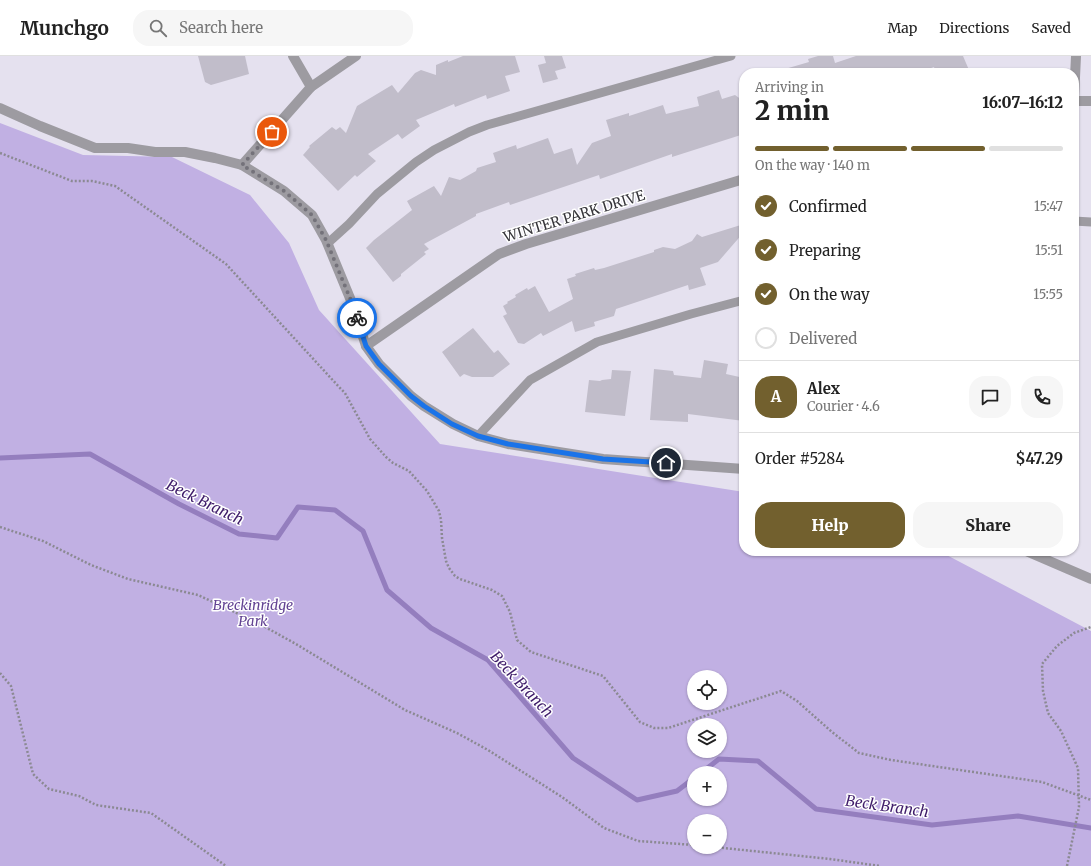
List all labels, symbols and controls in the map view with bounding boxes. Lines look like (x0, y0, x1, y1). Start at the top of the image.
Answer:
search box (133, 10, 413, 46)
text: Munchgo (20, 16, 109, 40)
icon: search (147, 17, 169, 39)
text: Search here (179, 18, 263, 37)
text: Map (887, 19, 917, 37)
text: Directions (939, 19, 1009, 37)
text: Saved (1031, 19, 1071, 37)
text: Arriving in (755, 79, 824, 96)
text: 16:07–16:12 (982, 93, 1063, 112)
text: 2 min (755, 94, 829, 127)
pin (255, 115, 289, 149)
icon: bag (261, 121, 283, 143)
text: On the way · 140 m (755, 157, 870, 174)
street label: WINTER PARK DRIVE (500, 186, 647, 246)
icon: check (755, 195, 777, 217)
text: Confirmed (789, 197, 867, 216)
text: 15:47 (1034, 198, 1063, 215)
icon: check (755, 239, 777, 261)
text: Preparing (789, 241, 861, 260)
text: 15:51 (1035, 242, 1063, 259)
icon: check (755, 283, 777, 305)
text: On the way (789, 285, 870, 304)
text: 15:55 (1033, 286, 1063, 303)
courier (337, 298, 377, 338)
icon: bike (346, 307, 368, 329)
text: Delivered (789, 329, 857, 348)
button: chat (969, 376, 1011, 418)
button: phone (1021, 376, 1063, 418)
text: Alex (807, 379, 840, 398)
text: A (771, 387, 781, 406)
text: Courier · 4.6 (807, 398, 880, 415)
pin (649, 446, 683, 480)
text: Order #5284 (755, 449, 844, 468)
text: $47.29 (1016, 449, 1063, 468)
icon: home (655, 452, 677, 474)
water label: Beck Branch (163, 475, 247, 529)
button: Help (755, 502, 905, 548)
button: Share (913, 502, 1063, 548)
park label: Breckinridge Park (213, 596, 293, 630)
water label: Beck Branch (486, 647, 558, 721)
map controls (687, 670, 727, 854)
button: locate (687, 670, 727, 710)
button: layers (687, 718, 727, 758)
button: + (687, 766, 727, 806)
water label: Beck Branch (844, 791, 930, 821)
button: − (687, 814, 727, 854)

